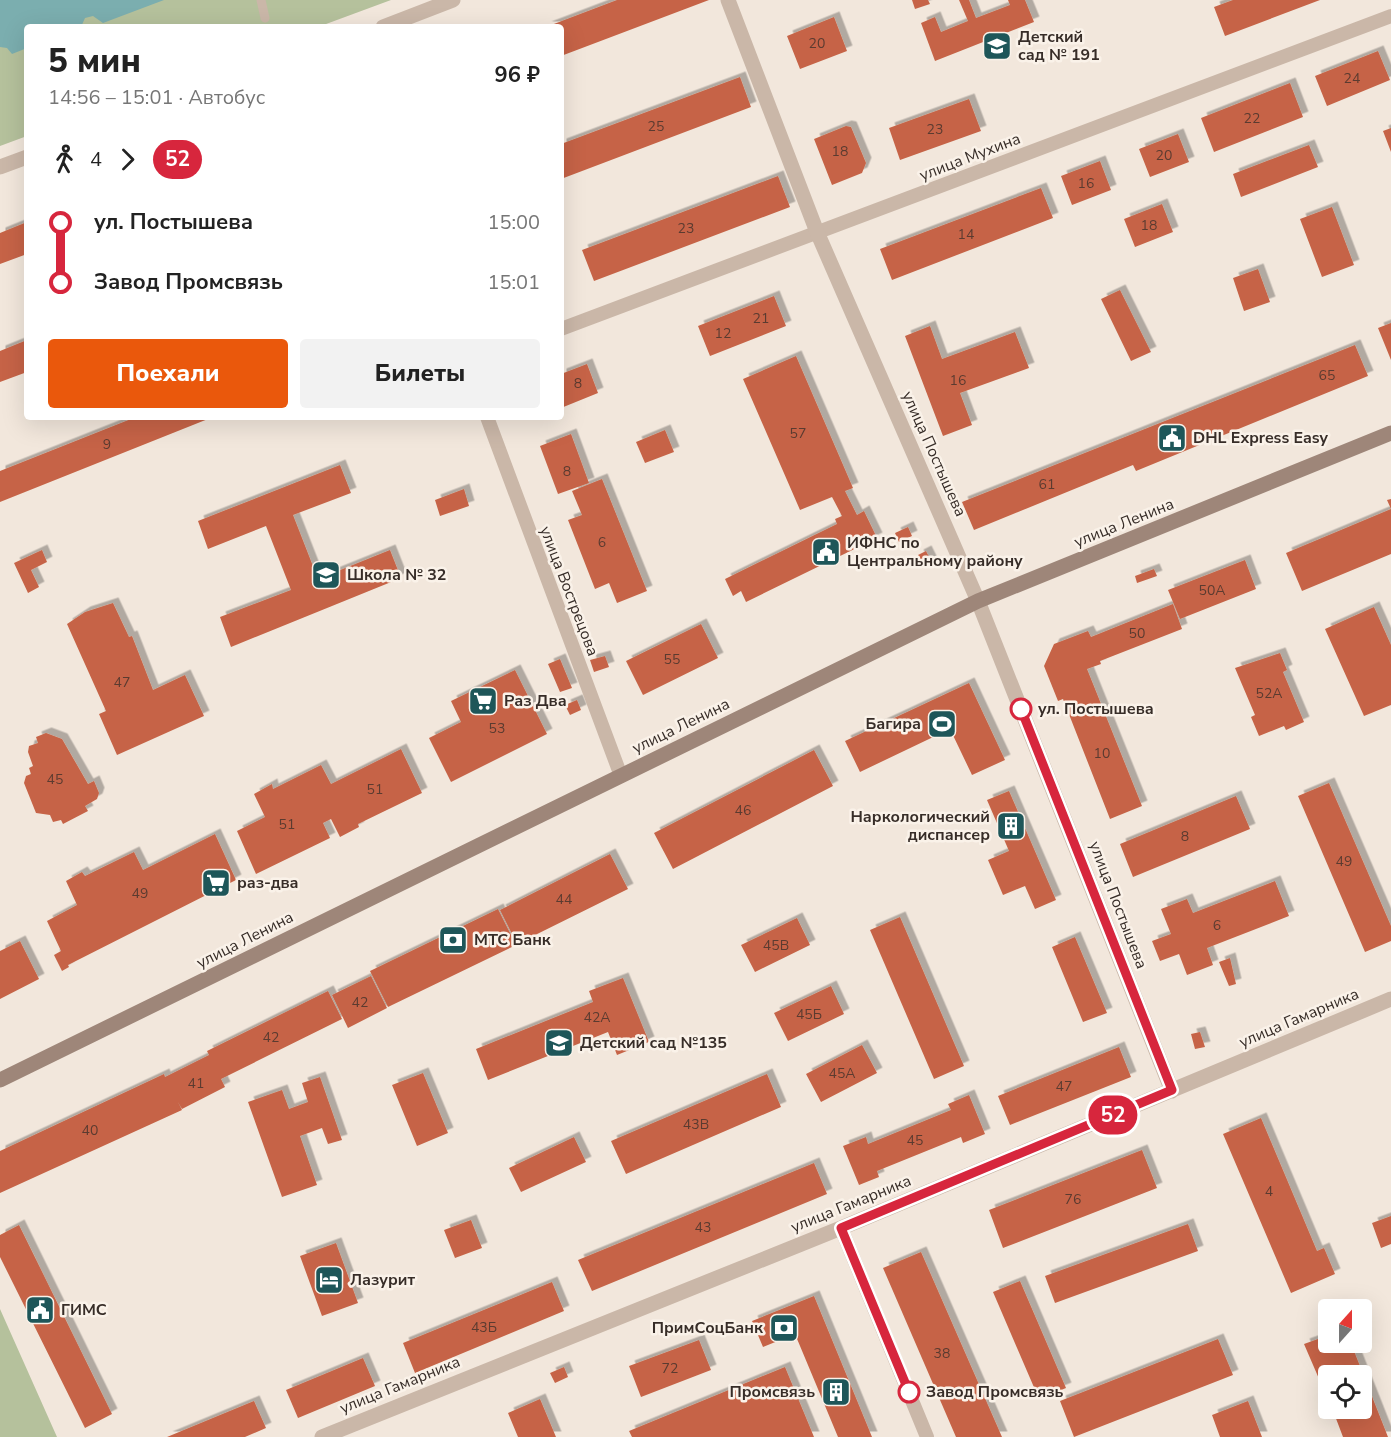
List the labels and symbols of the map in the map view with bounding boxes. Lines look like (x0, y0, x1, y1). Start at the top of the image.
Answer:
place label: Детский сад № 191 (1018, 26, 1100, 66)
school or university icon: Детский сад № 191 (981, 30, 1013, 62)
house number: 20 (809, 34, 825, 53)
house number: 24 (1344, 69, 1360, 88)
house number: 22 (1244, 109, 1260, 128)
house number: 25 (648, 117, 664, 136)
house number: 23 (927, 120, 943, 139)
street label: улица Мухина (916, 128, 1024, 186)
house number: 18 (832, 142, 848, 161)
house number: 20 (1156, 146, 1172, 165)
house number: 16 (1078, 174, 1094, 193)
house number: 18 (1141, 216, 1157, 235)
house number: 23 (678, 219, 694, 238)
house number: 14 (958, 225, 974, 244)
house number: 21 (753, 309, 769, 328)
house number: 12 (715, 324, 731, 343)
house number: 65 (1319, 366, 1335, 385)
house number: 16 (950, 371, 966, 390)
house number: 8 (574, 374, 582, 393)
street label: улица Постышева (896, 388, 972, 520)
public building icon: DHL Express Easy (1156, 422, 1188, 454)
house number: 57 (790, 424, 806, 443)
place label: DHL Express Easy (1193, 427, 1328, 449)
house number: 9 (103, 435, 111, 454)
house number: 8 (563, 462, 571, 481)
house number: 61 (1039, 475, 1055, 494)
street label: улица Ленина (1071, 493, 1177, 553)
street label: улица Вострецова (534, 523, 604, 659)
place label: ИФНС по Центральному району (847, 532, 1023, 572)
house number: 6 (598, 533, 606, 552)
public building icon: ИФНС по Центральному району (810, 536, 842, 568)
school or university icon: Школа № 32 (310, 559, 342, 591)
place label: Школа № 32 (347, 564, 446, 586)
house number: 50А (1198, 581, 1226, 600)
house number: 50 (1129, 624, 1145, 643)
house number: 55 (664, 650, 680, 669)
house number: 47 (114, 673, 130, 692)
house number: 52А (1255, 684, 1283, 703)
supermarket icon: Раз Два (467, 685, 499, 717)
place label: Раз Два (504, 690, 567, 712)
street label: улица Ленина (629, 693, 733, 759)
marker: ул. Постышева (1010, 698, 1032, 720)
place label: ул. Постышева (1038, 698, 1154, 720)
sports icon: Багира (926, 708, 958, 740)
place label: Багира (865, 713, 921, 735)
house number: 53 (489, 719, 505, 738)
house number: 10 (1094, 744, 1110, 763)
house number: 45 (47, 770, 63, 789)
house number: 51 (367, 780, 383, 799)
house number: 46 (735, 801, 751, 820)
place label: Наркологический диспансер (851, 806, 990, 846)
building icon: Наркологический диспансер (995, 810, 1027, 842)
house number: 51 (279, 815, 295, 834)
house number: 8 (1181, 827, 1189, 846)
street label: улица Постышева (1084, 838, 1152, 972)
house number: 49 (1336, 852, 1352, 871)
supermarket icon: раз-два (200, 867, 232, 899)
place label: раз-два (237, 872, 299, 894)
house number: 49 (132, 884, 148, 903)
house number: 44 (556, 890, 572, 909)
street label: улица Ленина (193, 906, 297, 974)
house number: 6 (1213, 916, 1221, 935)
bank icon: МТС Банк (437, 924, 469, 956)
place label: МТС Банк (474, 929, 552, 951)
house number: 45В (763, 936, 789, 955)
street label: улица Гамарника (1236, 983, 1362, 1053)
house number: 42 (352, 993, 368, 1012)
house number: 45Б (796, 1005, 822, 1024)
house number: 42А (583, 1008, 611, 1027)
school or university icon: Детский сад №135 (543, 1027, 575, 1059)
house number: 42 (263, 1028, 279, 1047)
place label: Детский сад №135 (580, 1032, 727, 1054)
house number: 45А (828, 1064, 856, 1083)
house number: 41 (188, 1074, 204, 1093)
house number: 47 (1056, 1077, 1072, 1096)
line badge: 52 (1086, 1096, 1140, 1134)
house number: 43В (683, 1115, 709, 1134)
house number: 40 (82, 1121, 98, 1140)
house number: 45 (907, 1131, 923, 1150)
street label: улица Гамарника (787, 1170, 915, 1238)
house number: 4 (1265, 1182, 1273, 1201)
house number: 76 (1065, 1190, 1081, 1209)
house number: 43 (695, 1218, 711, 1237)
hotel icon: Лазурит (313, 1264, 345, 1296)
place label: Лазурит (350, 1269, 415, 1291)
public building icon: ГИМС (24, 1294, 56, 1326)
place label: ГИМС (61, 1299, 107, 1321)
north arrow (1318, 1299, 1372, 1353)
bank icon: ПримСоцБанк (768, 1312, 800, 1344)
place label: ПримСоцБанк (652, 1317, 764, 1339)
house number: 43Б (471, 1318, 497, 1337)
house number: 38 (934, 1344, 950, 1363)
street label: улица Гамарника (336, 1351, 464, 1419)
house number: 72 (662, 1359, 678, 1378)
building icon: Промсвязь (820, 1376, 852, 1408)
place label: Промсвязь (730, 1381, 815, 1403)
marker: Завод Промсвязь (898, 1381, 920, 1403)
place label: Завод Промсвязь (926, 1381, 1063, 1403)

